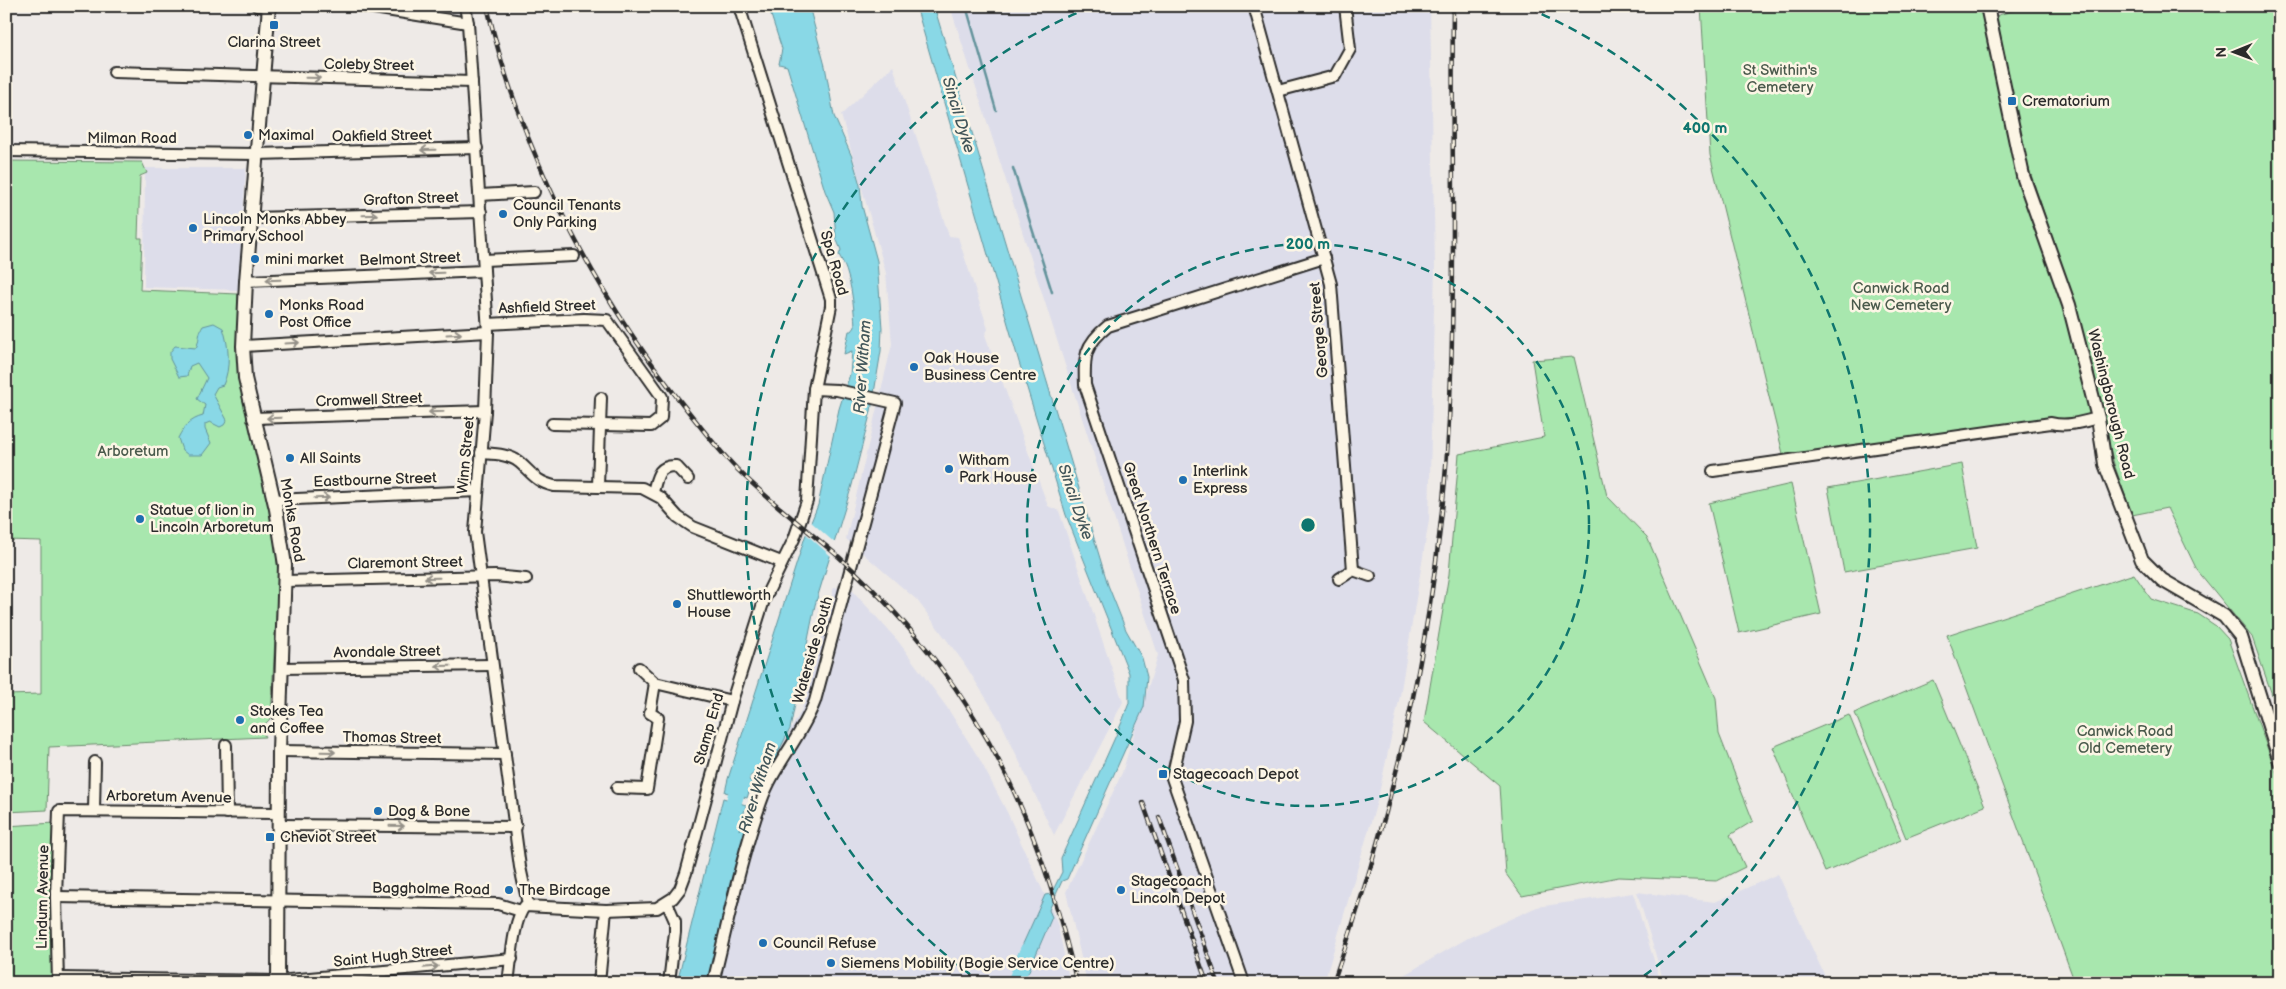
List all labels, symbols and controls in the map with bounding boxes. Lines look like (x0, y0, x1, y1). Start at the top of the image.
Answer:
marker: Clarina Street (268, 19, 280, 31)
north arrow (2208, 28, 2258, 78)
place label: Clarina Street (227, 33, 321, 52)
text: N (2213, 47, 2230, 58)
street label: Coleby Street (324, 55, 415, 75)
park label: St Swithin's Cemetery (1743, 61, 1818, 97)
one-way arrow (304, 73, 321, 83)
water label: Sincil Dyke (937, 75, 979, 155)
place label: Crematorium (2022, 92, 2110, 111)
marker: Crematorium (2006, 95, 2018, 107)
text: 400 m (1683, 119, 1727, 138)
place label: Maximal (258, 126, 314, 145)
street label: Oakfield Street (332, 126, 433, 146)
street label: Milman Road (87, 129, 177, 148)
marker: Maximal (242, 129, 254, 141)
one-way arrow (421, 145, 437, 154)
street label: Grafton Street (363, 188, 459, 210)
place label: Council Tenants Only Parking (513, 196, 621, 232)
marker: Council Tenants Only Parking (497, 208, 509, 220)
place label: Lincoln Monks Abbey Primary School (203, 210, 347, 246)
one-way arrow (362, 210, 378, 220)
marker: Lincoln Monks Abbey Primary School (187, 222, 199, 234)
street label: Spa Road (816, 228, 852, 298)
text: 200 m (1286, 235, 1330, 254)
street label: Belmont Street (359, 248, 461, 270)
place label: mini market (265, 250, 344, 269)
marker: mini market (249, 253, 261, 265)
one-way arrow (428, 269, 444, 278)
one-way arrow (266, 276, 282, 285)
park label: Canwick Road New Cemetery (1850, 279, 1952, 315)
street label: George Street (1305, 281, 1333, 379)
place label: Monks Road Post Office (279, 296, 364, 332)
street label: Ashfield Street (498, 296, 596, 318)
marker: Monks Road Post Office (263, 308, 275, 320)
water label: River Witham (850, 319, 876, 415)
street label: Washingborough Road (2083, 327, 2139, 481)
one-way arrow (446, 330, 462, 339)
one-way arrow (283, 339, 299, 348)
place label: Oak House Business Centre (924, 349, 1037, 385)
marker: Oak House Business Centre (908, 361, 920, 373)
street label: Cromwell Street (315, 389, 423, 411)
one-way arrow (429, 408, 445, 417)
one-way arrow (266, 413, 282, 422)
street label: Winn Street (453, 415, 479, 495)
park label: Arboretum (98, 442, 168, 461)
place label: All Saints (300, 449, 362, 468)
place label: Witham Park House (959, 451, 1037, 487)
marker: All Saints (284, 452, 296, 464)
street label: Great Northern Terrace (1118, 459, 1186, 617)
water label: Sincil Dyke (1053, 462, 1097, 542)
place label: Interlink Express (1193, 462, 1248, 498)
marker: Witham Park House (943, 463, 955, 475)
street label: Eastbourne Street (313, 468, 437, 492)
marker: Interlink Express (1177, 474, 1189, 486)
street label: Monks Road (275, 476, 309, 564)
one-way arrow (314, 493, 330, 502)
place label: Statue of lion in Lincoln Arboretum (150, 501, 274, 537)
marker: Statue of lion in Lincoln Arboretum (134, 513, 146, 525)
centre of rings (1299, 516, 1317, 534)
street label: Claremont Street (347, 552, 463, 574)
one-way arrow (424, 573, 440, 582)
place label: Shuttleworth House (687, 586, 771, 622)
street label: Waterside South (789, 594, 837, 706)
marker: Shuttleworth House (671, 598, 683, 610)
street label: Avondale Street (333, 642, 441, 662)
one-way arrow (436, 661, 452, 671)
street label: Stamp End (690, 691, 728, 767)
place label: Stokes Tea and Coffee (250, 702, 324, 738)
marker: Stokes Tea and Coffee (234, 714, 246, 726)
park label: Canwick Road Old Cemetery (2077, 722, 2173, 758)
street label: Thomas Street (342, 728, 442, 748)
water label: River Witham (735, 740, 781, 836)
one-way arrow (320, 747, 336, 756)
place label: Stagecoach Depot (1173, 765, 1299, 784)
marker: Stagecoach Depot (1157, 768, 1169, 780)
street label: Arboretum Avenue (106, 786, 232, 808)
place label: Dog & Bone (388, 802, 470, 821)
marker: Dog & Bone (372, 805, 384, 817)
one-way arrow (388, 821, 405, 831)
place label: Cheviot Street (280, 828, 377, 847)
marker: Cheviot Street (264, 831, 276, 843)
street label: Lindum Avenue (33, 845, 53, 949)
place label: Stagecoach Lincoln Depot (1131, 872, 1226, 908)
street label: Baggholme Road (372, 878, 490, 900)
place label: The Birdcage (519, 881, 611, 900)
marker: The Birdcage (503, 884, 515, 896)
marker: Stagecoach Lincoln Depot (1115, 884, 1127, 896)
place label: Council Refuse (773, 934, 876, 953)
marker: Council Refuse (757, 937, 769, 949)
street label: Saint Hugh Street (333, 940, 454, 972)
place label: Siemens Mobility (Bogie Service Centre) (841, 954, 1115, 973)
marker: Siemens Mobility (Bogie Service Centre) (825, 957, 837, 969)
one-way arrow (422, 962, 438, 972)

